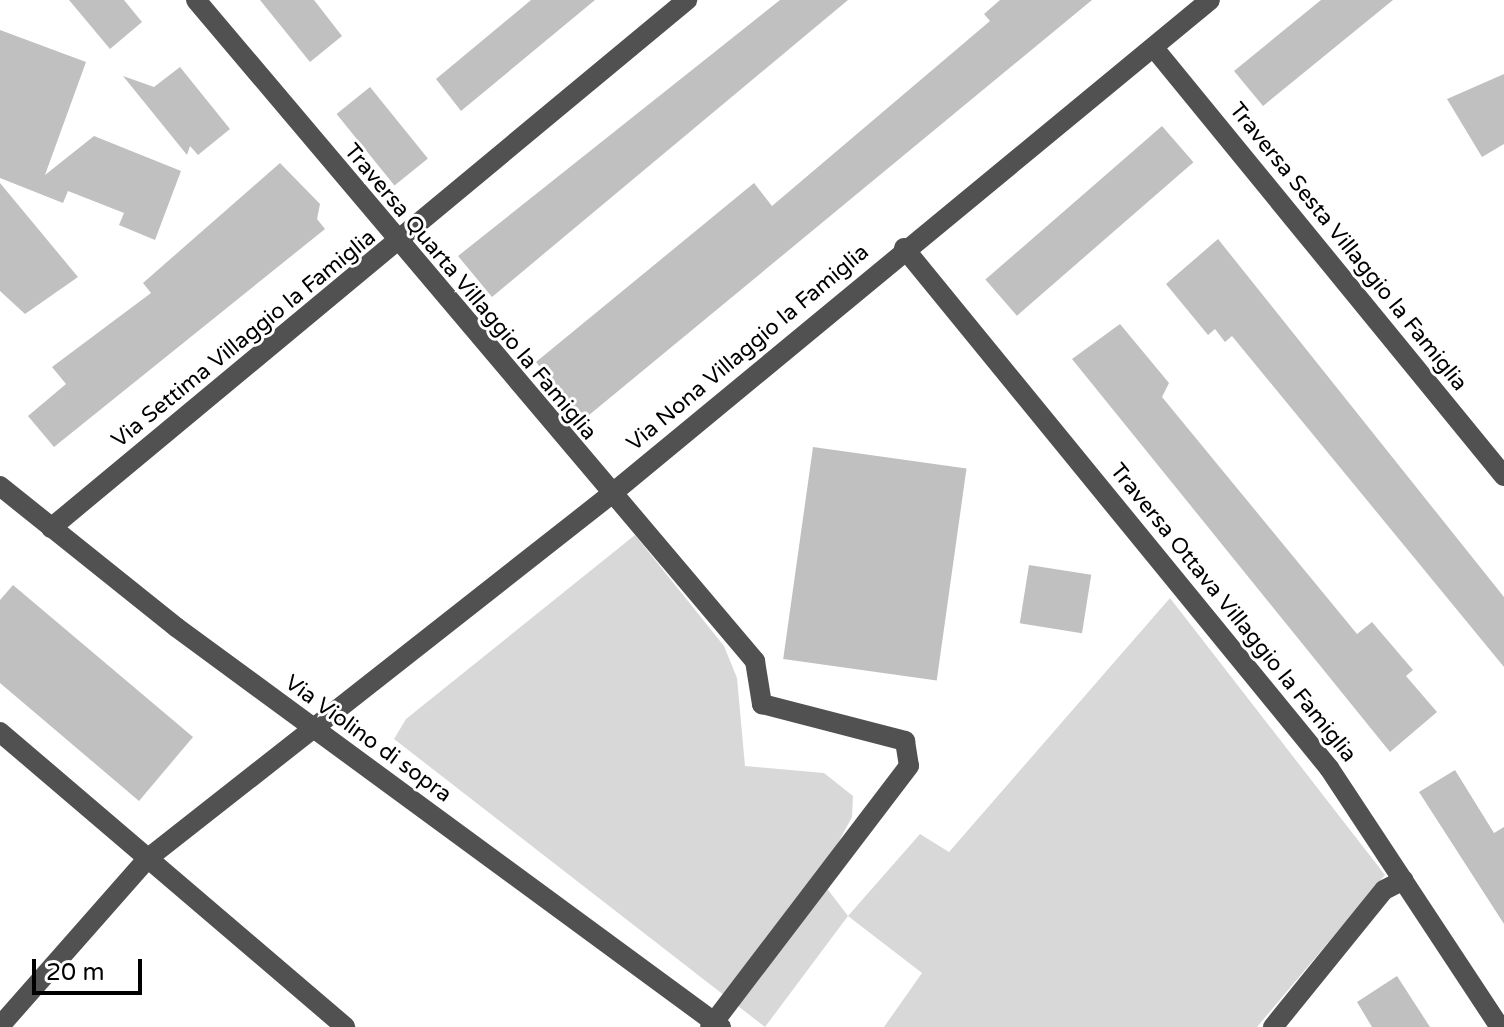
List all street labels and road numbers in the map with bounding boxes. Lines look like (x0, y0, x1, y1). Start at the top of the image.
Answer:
street label: Traversa Sesta Villaggio la Famiglia (1223, 98, 1473, 396)
street label: Traversa Quarta Villaggio la Famiglia (338, 138, 602, 446)
street label: Via Settima Villaggio la Famiglia (107, 224, 381, 454)
street label: Via Nona Villaggio la Famiglia (622, 239, 874, 457)
street label: Traversa Ottava Villaggio la Famiglia (1104, 458, 1362, 768)
street label: Via Violino di sopra (279, 670, 457, 808)

